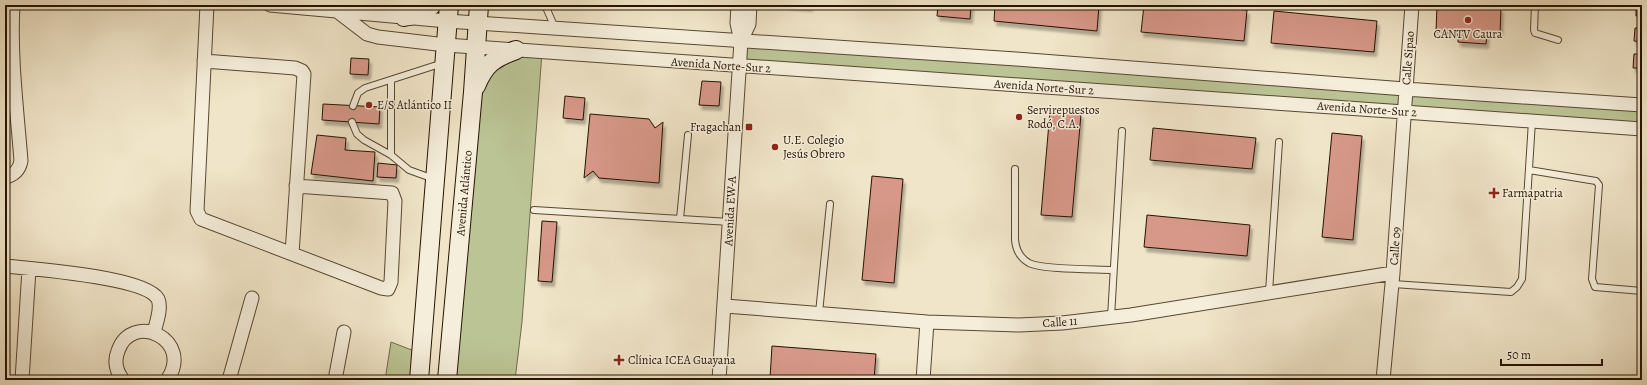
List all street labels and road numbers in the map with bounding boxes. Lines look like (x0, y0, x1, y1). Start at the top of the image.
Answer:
street label: Calle Sipao (1398, 30, 1418, 86)
street label: Avenida Norte-Sur 2 (670, 53, 772, 76)
street label: Avenida Norte-Sur 2 (993, 75, 1095, 98)
street label: Avenida Norte-Sur 2 (1316, 97, 1418, 120)
street label: Avenida Atlántico (452, 149, 476, 238)
street label: Avenida EW-A (720, 175, 740, 247)
street label: Calle 09 (1386, 226, 1404, 266)
street label: Calle 11 (1042, 313, 1078, 331)

